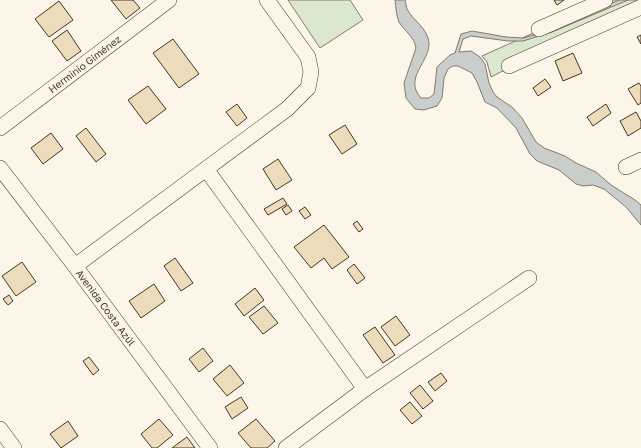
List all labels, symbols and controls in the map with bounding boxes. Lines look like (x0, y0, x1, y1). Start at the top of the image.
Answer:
street label: Herminio Giménez (46, 33, 123, 95)
street label: Avenida Costa Azúl (74, 267, 138, 348)

